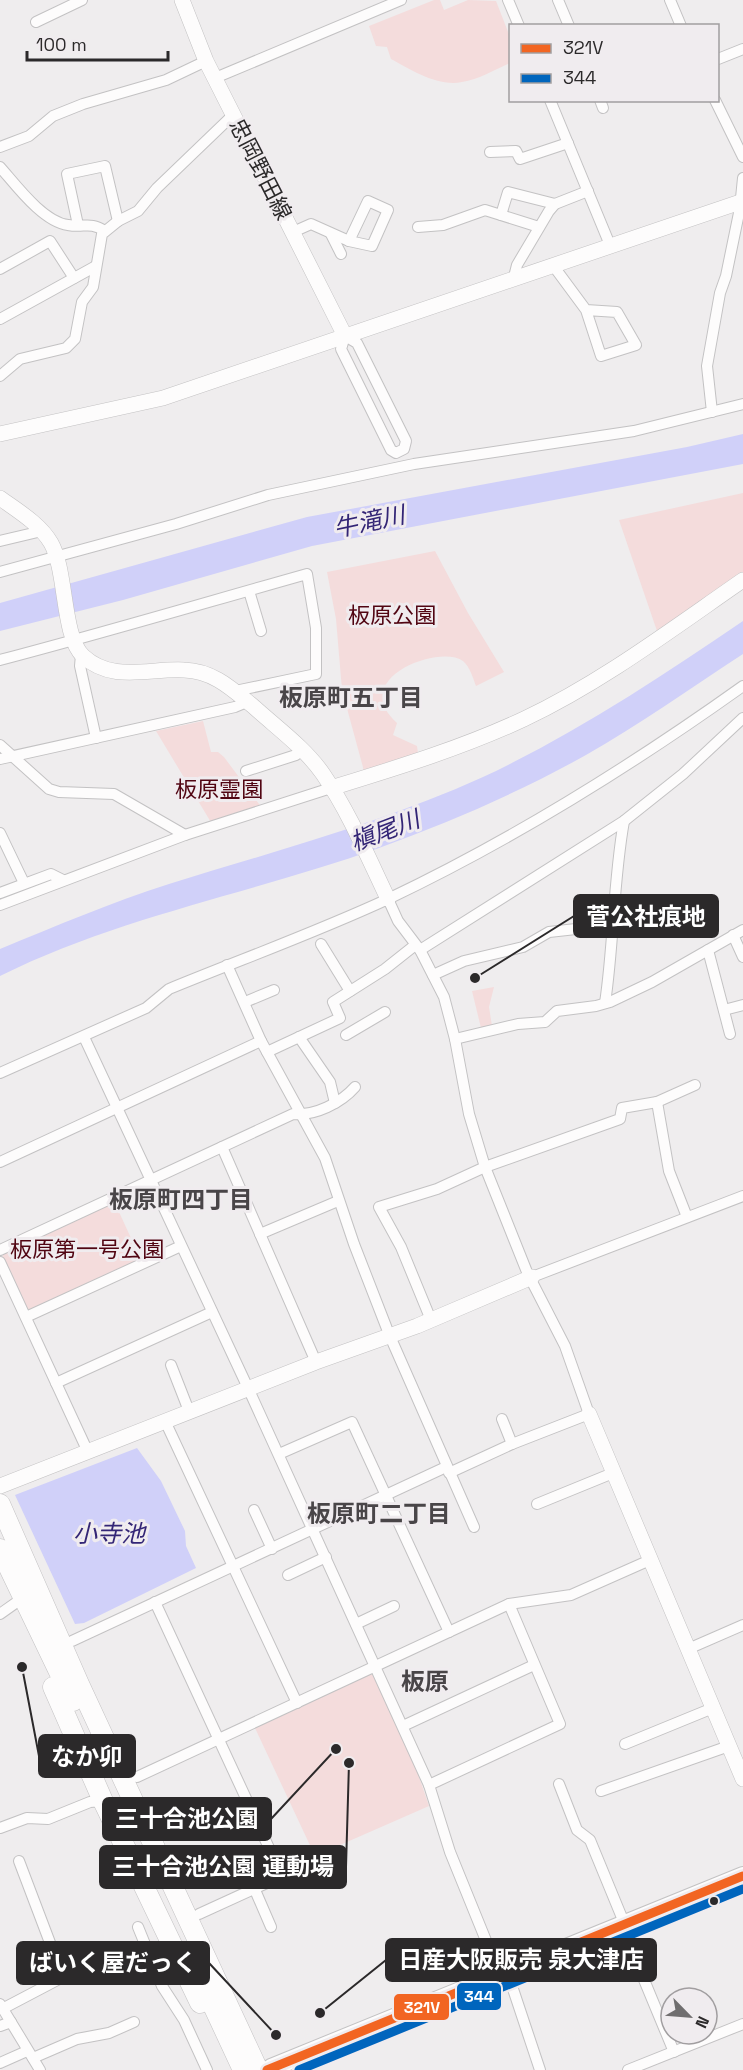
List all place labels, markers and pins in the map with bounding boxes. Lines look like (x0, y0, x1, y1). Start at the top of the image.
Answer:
callout: 菅公社痕地 (574, 895, 718, 937)
callout: なか卯 (39, 1735, 135, 1777)
callout: 三十合池公園 (103, 1798, 271, 1840)
callout: 三十合池公園 運動場 (100, 1846, 346, 1888)
unlabelled marker (708, 1895, 720, 1907)
callout: 日産大阪販売 泉大津店 (386, 1939, 656, 1981)
callout: ばいく屋だっく (17, 1942, 209, 1984)

